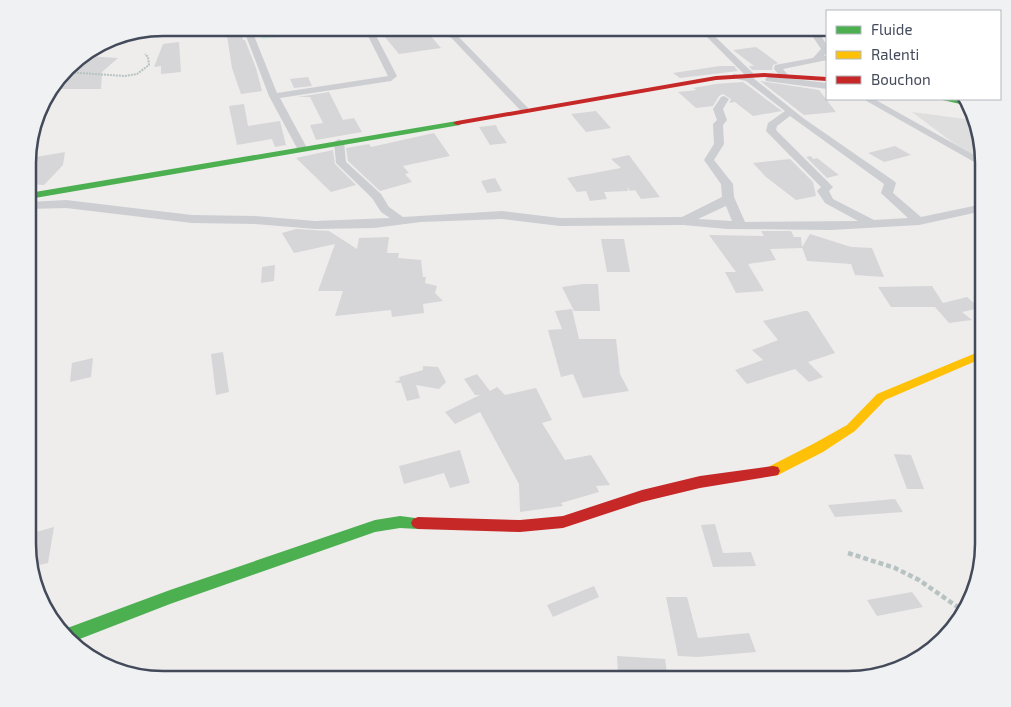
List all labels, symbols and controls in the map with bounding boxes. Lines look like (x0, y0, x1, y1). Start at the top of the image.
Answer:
legend (826, 10, 1001, 100)
text: Fluide (871, 20, 912, 38)
text: Ralenti (871, 45, 919, 63)
text: Bouchon (871, 70, 931, 88)

